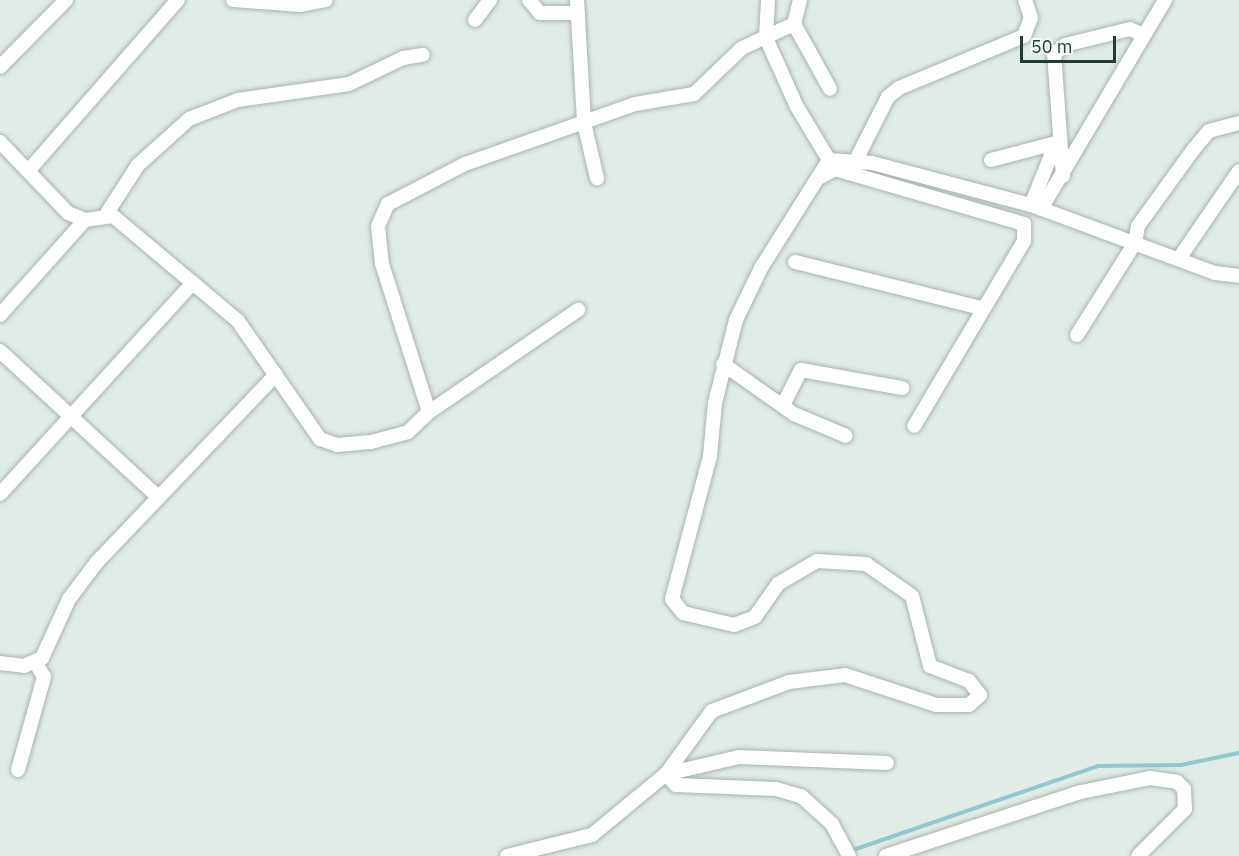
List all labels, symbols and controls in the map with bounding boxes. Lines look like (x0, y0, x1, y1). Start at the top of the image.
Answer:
scale bar (1023, 24, 1119, 62)
text: 50 m (1031, 35, 1073, 58)

